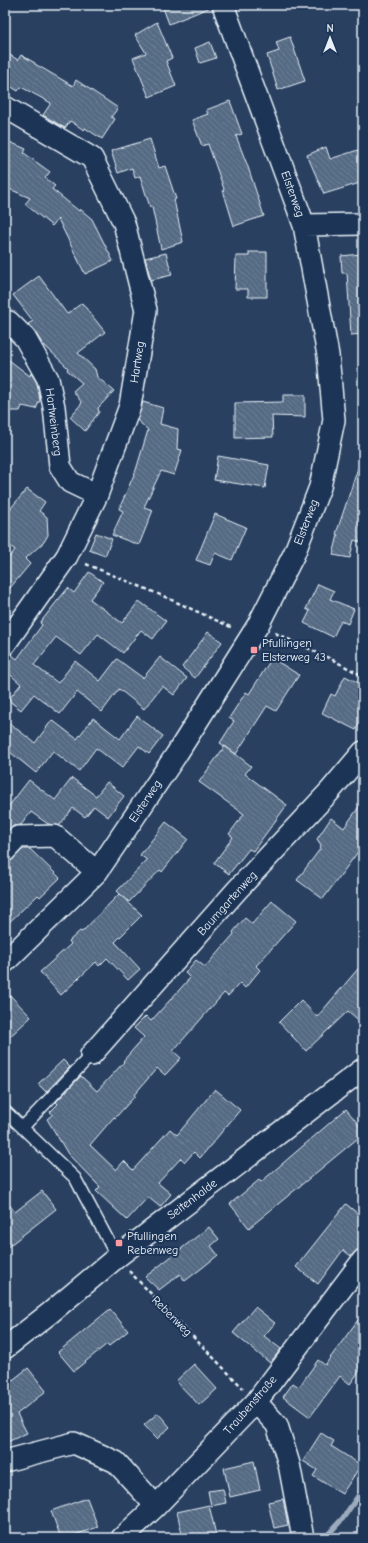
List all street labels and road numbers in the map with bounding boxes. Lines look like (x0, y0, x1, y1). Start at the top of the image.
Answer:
street label: Elsterweg (278, 169, 308, 219)
street label: Hartweg (127, 340, 147, 384)
street label: Hartweinberg (43, 387, 65, 457)
street label: Elsterweg (291, 497, 321, 547)
street label: Elsterweg (126, 777, 164, 825)
street label: Baumgartenweg (194, 868, 260, 938)
street label: Seitenhalde (164, 1176, 220, 1222)
street label: Rebenweg (149, 1293, 195, 1339)
street label: Traubenstraße (221, 1373, 279, 1437)

